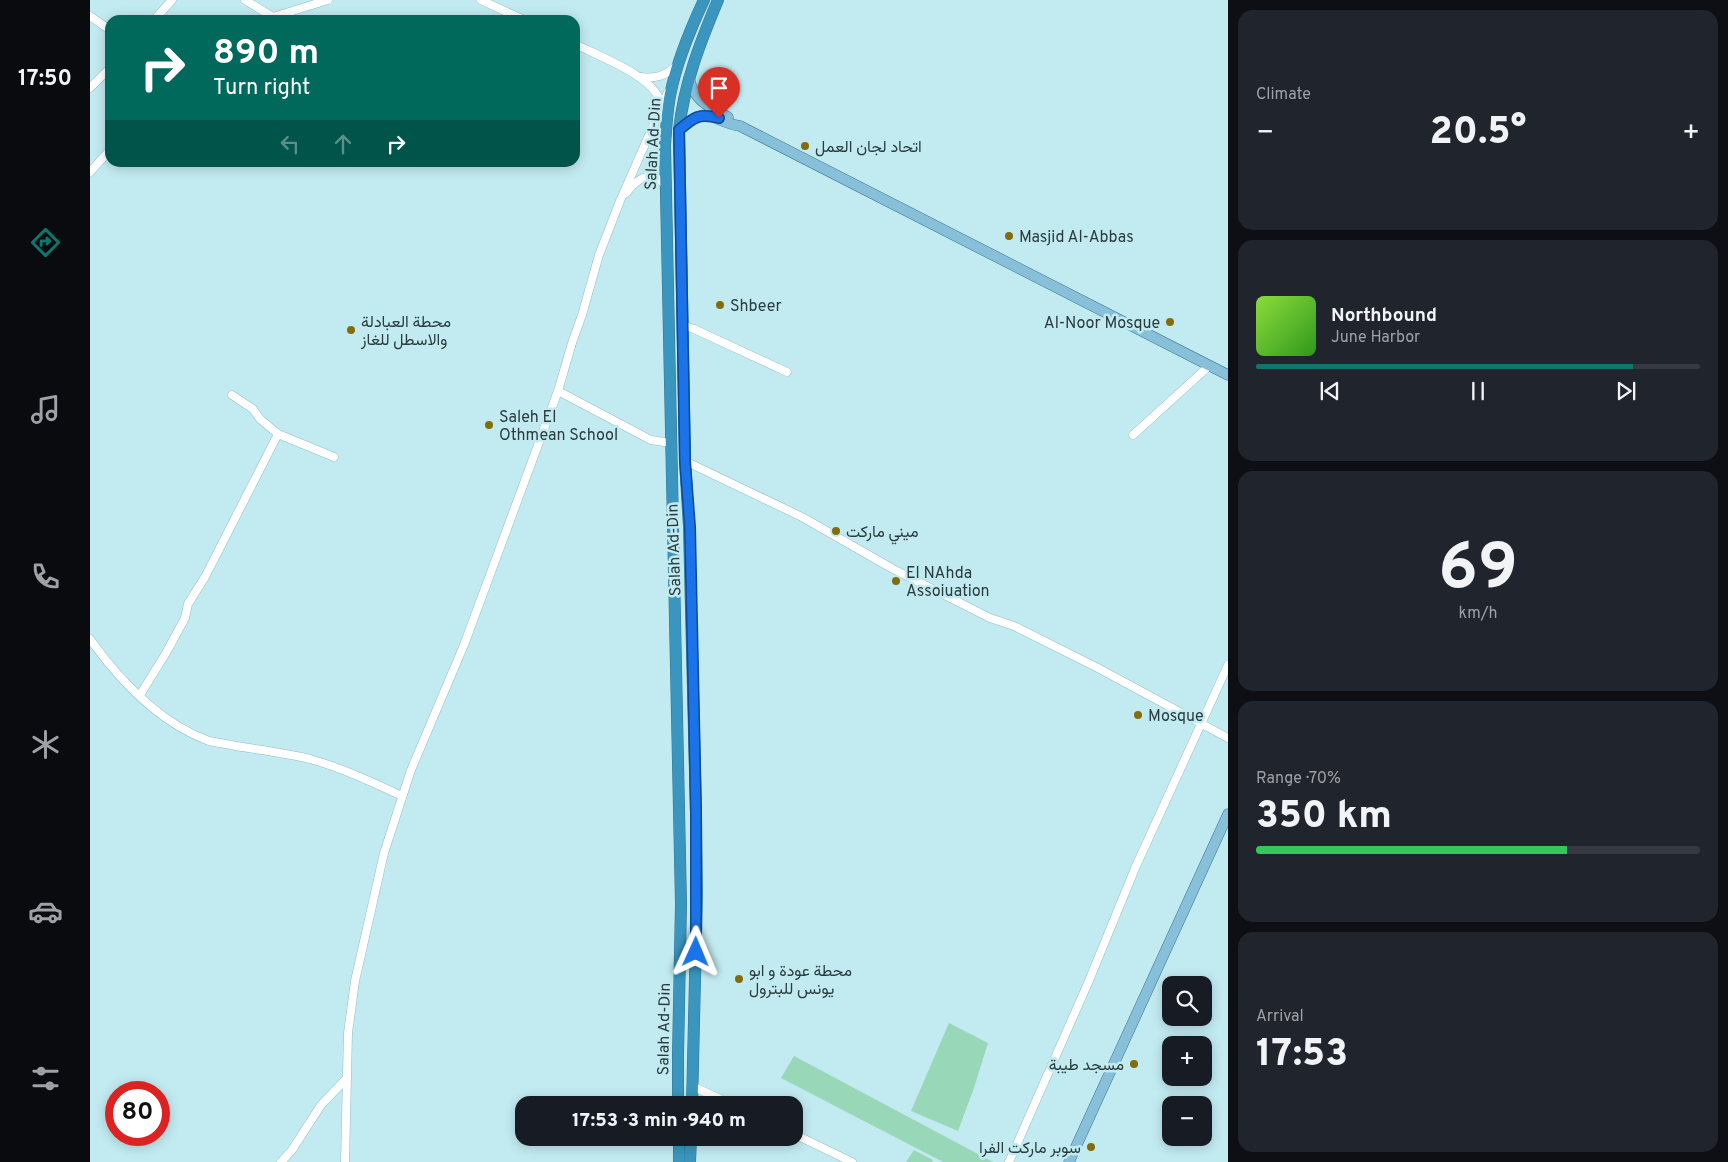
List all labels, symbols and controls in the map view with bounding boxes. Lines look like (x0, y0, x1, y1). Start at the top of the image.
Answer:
text: 890 m (213, 32, 319, 76)
icon: right (130, 35, 195, 100)
text: 17:50 (18, 66, 72, 93)
pin (698, 67, 740, 118)
icon: arrive (705, 74, 733, 102)
text: Turn right (213, 75, 310, 102)
text: Climate (1256, 85, 1311, 105)
street label: Salah Ad-Din (642, 97, 666, 191)
text: 20.5° (1430, 109, 1526, 158)
text: − (1256, 116, 1274, 152)
text: + (1682, 116, 1700, 152)
icon: left (276, 130, 304, 158)
icon: ahead (329, 130, 357, 158)
icon: right (382, 130, 410, 158)
place label: اتحاد لجان العمل (815, 138, 922, 158)
marker: اتحاد لجان العمل (799, 140, 811, 152)
icon: directions (28, 225, 63, 260)
place label: Masjid Al-Abbas (1019, 228, 1134, 248)
marker: Masjid Al-Abbas (1003, 230, 1015, 242)
place label: Shbeer (730, 297, 782, 317)
marker: Shbeer (714, 299, 726, 311)
text: Northbound (1331, 304, 1437, 328)
place label: محطة العبادلة والاسطل للغاز (360, 313, 451, 351)
place label: Al-Noor Mosque (1044, 314, 1160, 334)
marker: Al-Noor Mosque (1164, 316, 1176, 328)
marker: محطة العبادلة والاسطل للغاز (345, 324, 357, 336)
text: June Harbor (1331, 328, 1420, 348)
icon: previous (1316, 377, 1344, 405)
icon: pause (1464, 377, 1492, 405)
icon: next (1612, 377, 1640, 405)
icon: music (28, 392, 63, 427)
place label: Saleh El Othmean School (499, 408, 618, 446)
marker: Saleh El Othmean School (483, 419, 495, 431)
street label: Salah Ad-Din (663, 503, 687, 597)
place label: ميني ماركت (846, 523, 919, 545)
marker: ميني ماركت (830, 525, 842, 537)
text: 69 (1438, 530, 1518, 612)
icon: phone (28, 559, 63, 594)
place label: El NAhda Assoiuation (906, 564, 990, 602)
marker: El NAhda Assoiuation (890, 575, 902, 587)
text: km/h (1459, 604, 1497, 624)
place label: Mosque (1148, 707, 1204, 727)
marker: Mosque (1132, 709, 1144, 721)
icon: climate (28, 727, 63, 762)
text: Range · 70% (1256, 769, 1341, 789)
text: 350 km (1256, 793, 1392, 842)
icon: car (28, 894, 63, 929)
position arrow (669, 925, 721, 977)
place label: محطة عودة و ابو يونس للبترول (749, 962, 852, 1000)
marker: محطة عودة و ابو يونس للبترول (733, 973, 745, 985)
map controls (1162, 976, 1212, 1146)
button: search (1162, 976, 1212, 1026)
street label: Salah Ad-Din (654, 983, 676, 1076)
text: Arrival (1256, 1007, 1304, 1027)
text: 17:53 (1256, 1031, 1348, 1080)
button: + (1162, 1036, 1212, 1086)
place label: مسجد طيبة (1049, 1056, 1124, 1076)
marker: مسجد طيبة (1128, 1058, 1140, 1070)
icon: filters (28, 1061, 63, 1096)
speed limit sign: 80 (105, 1081, 170, 1146)
button: − (1162, 1096, 1212, 1146)
text: 17:53 · 3 min · 940 m (572, 1109, 746, 1133)
place label: سوبر ماركت الفرا (979, 1139, 1081, 1159)
marker: سوبر ماركت الفرا (1085, 1141, 1097, 1153)

